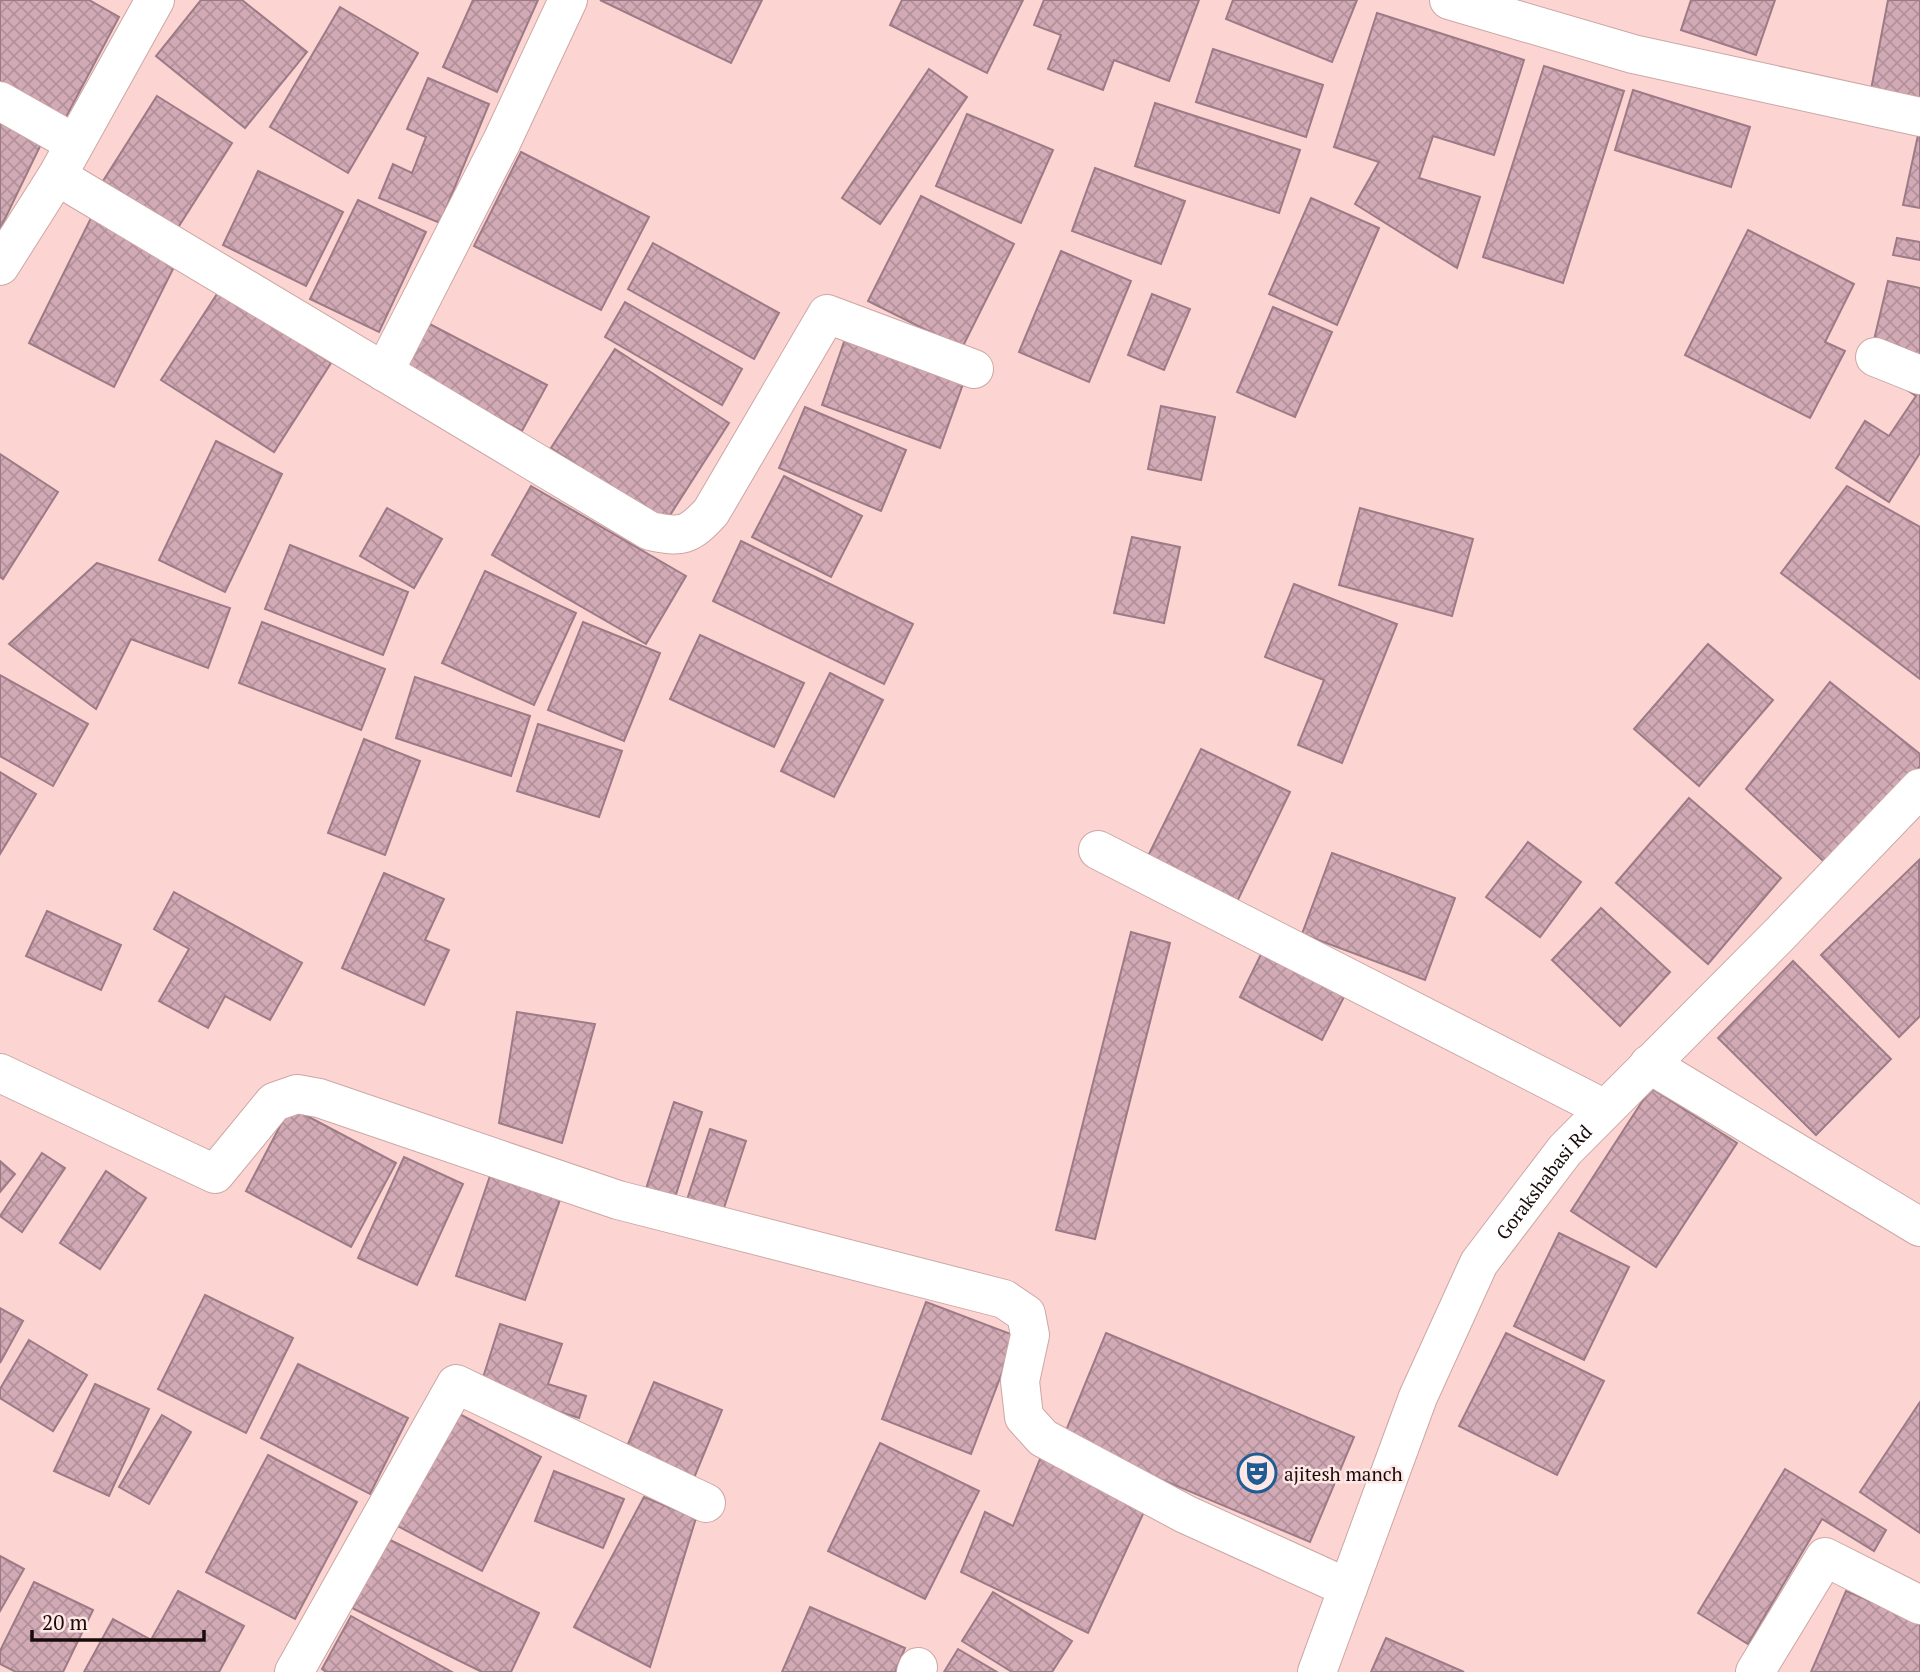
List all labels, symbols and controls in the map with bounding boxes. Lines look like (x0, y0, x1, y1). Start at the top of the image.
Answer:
street label: Gorakshabasi Rd (1489, 1118, 1597, 1244)
theatre icon: ajitesh manch (1236, 1452, 1278, 1494)
place label: ajitesh manch (1284, 1461, 1403, 1486)
scale bar (32, 1598, 203, 1642)
text: 20 m (42, 1608, 88, 1636)

